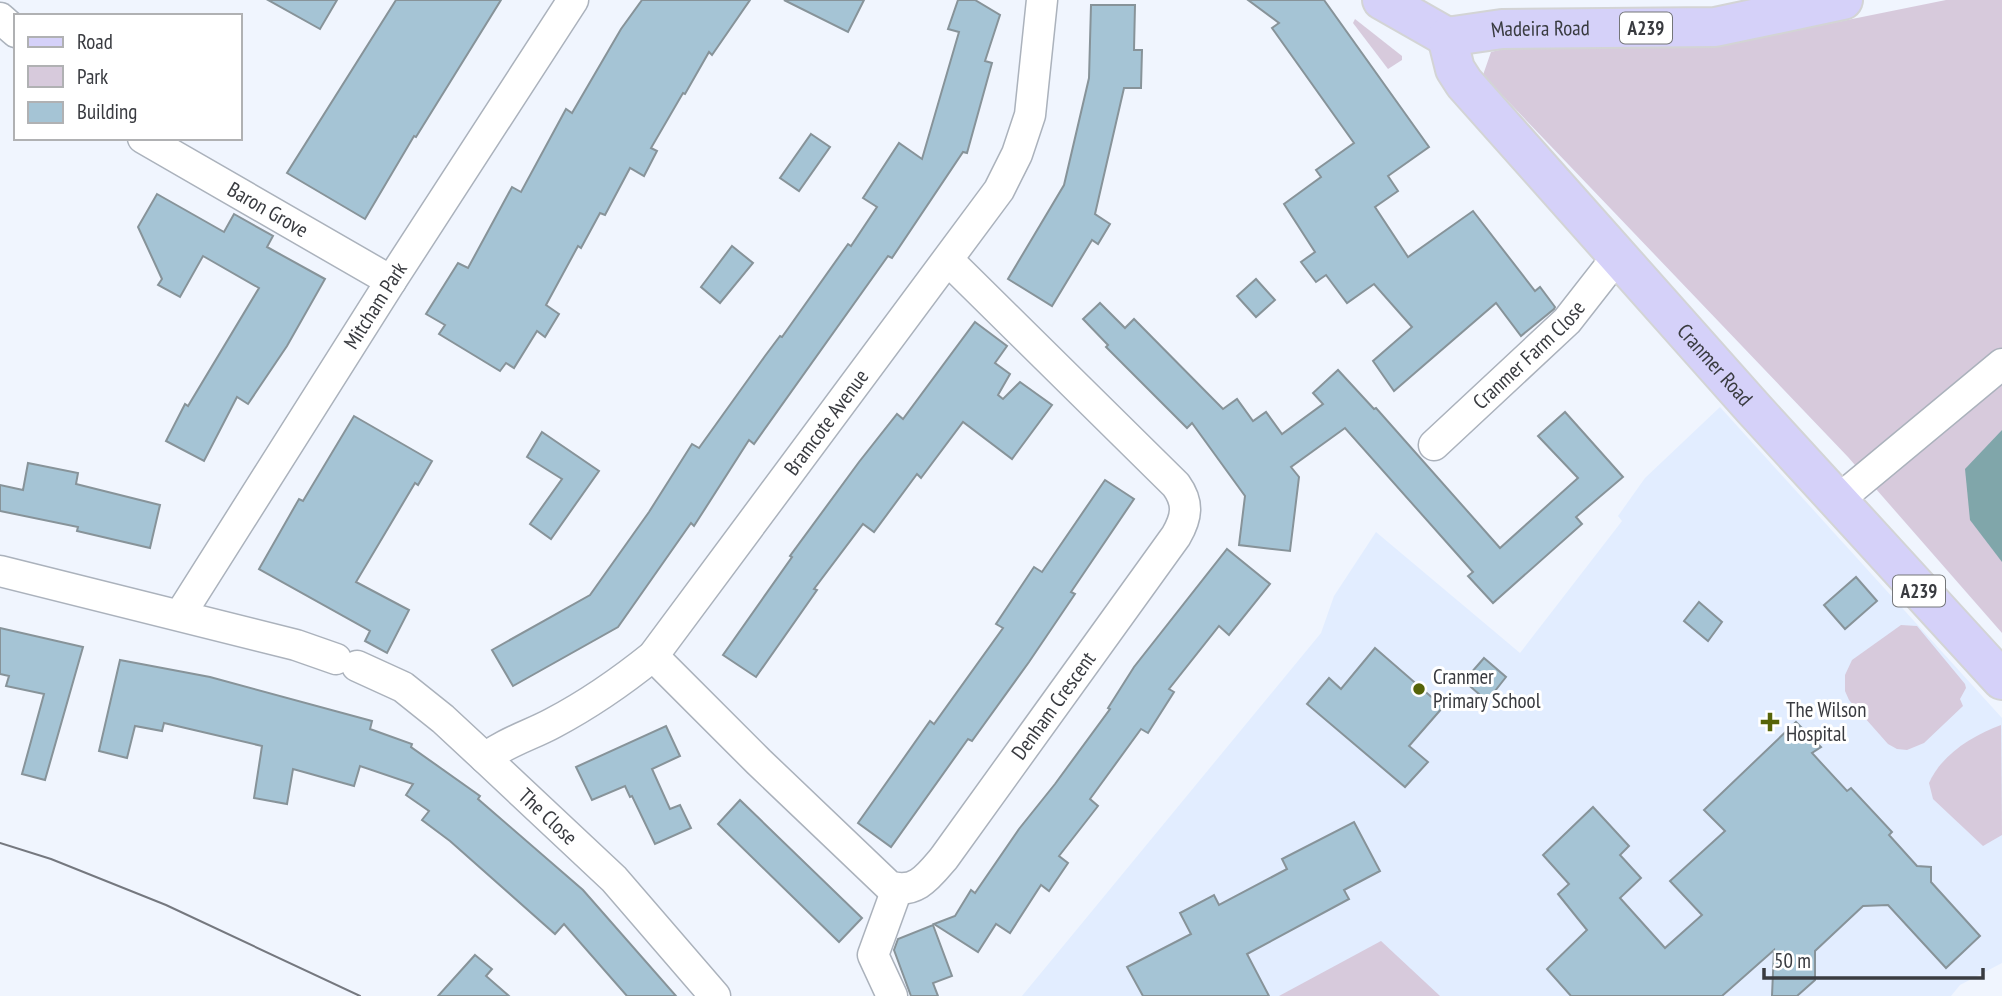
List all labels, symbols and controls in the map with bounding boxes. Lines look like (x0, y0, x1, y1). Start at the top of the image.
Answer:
road number: A239 (1620, 12, 1672, 44)
legend (14, 14, 242, 140)
street label: Madeira Road (1489, 14, 1590, 43)
text: Road (77, 28, 113, 55)
text: Park (77, 63, 108, 90)
text: Building (77, 98, 137, 125)
street label: Baron Grove (223, 176, 313, 243)
street label: Mitcham Park (337, 257, 413, 354)
street label: Cranmer Farm Close (1467, 295, 1591, 415)
street label: Cranmer Road (1671, 318, 1759, 411)
street label: Bramcote Avenue (778, 364, 874, 481)
road number: A239 (1893, 576, 1945, 606)
street label: Denham Crescent (1005, 646, 1101, 765)
place label: Cranmer Primary School (1433, 663, 1541, 714)
marker: Cranmer Primary School (1411, 681, 1427, 697)
place label: The Wilson Hospital (1786, 696, 1866, 747)
marker: The Wilson Hospital (1760, 712, 1780, 732)
street label: The Close (513, 782, 583, 851)
scale bar (1764, 936, 1983, 980)
text: 50 m (1774, 947, 1811, 974)

